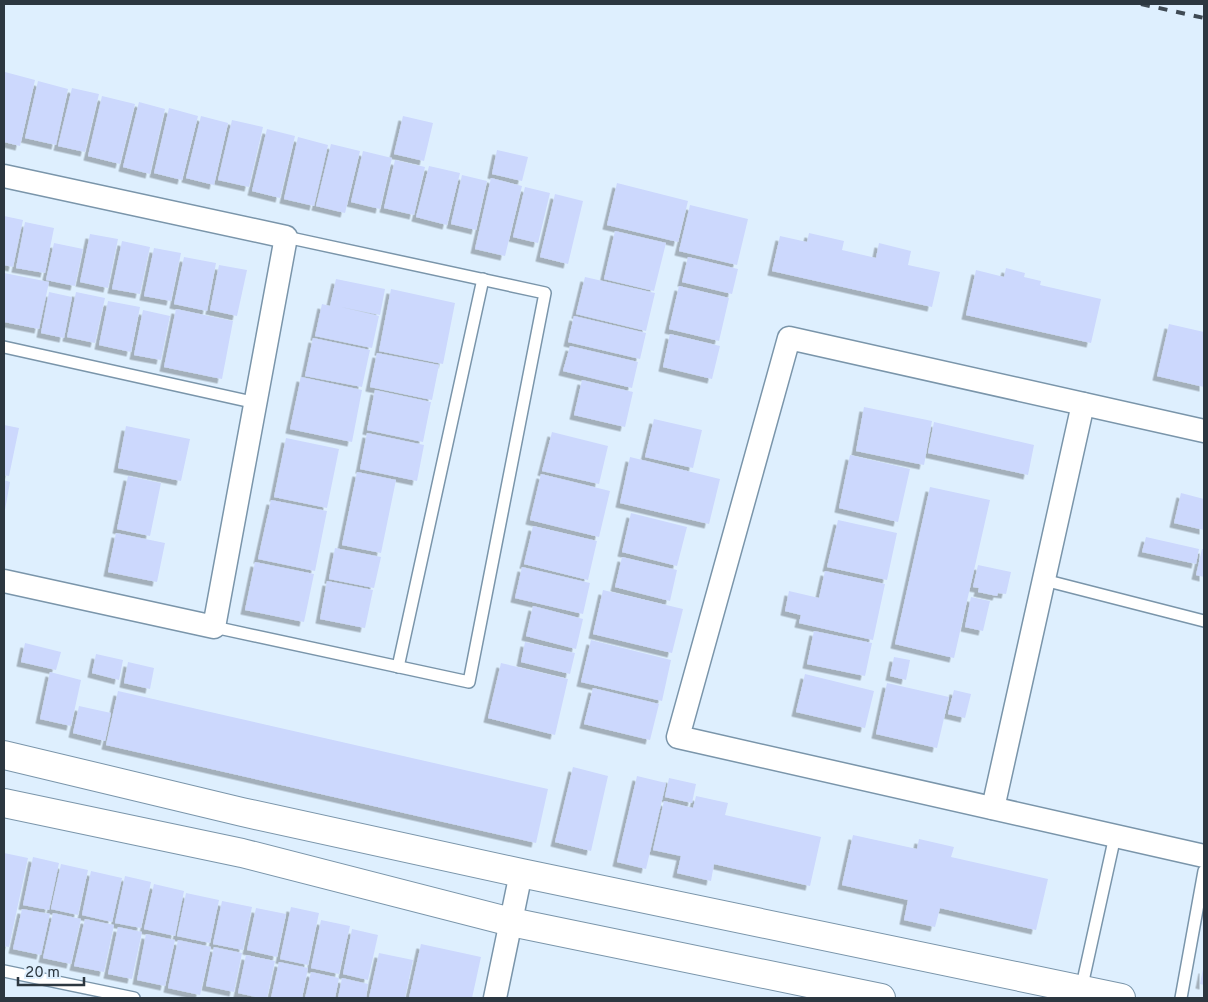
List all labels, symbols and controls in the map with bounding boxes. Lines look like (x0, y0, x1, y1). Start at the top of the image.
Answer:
scale bar (18, 954, 84, 986)
text: 20 m (25, 964, 60, 983)

